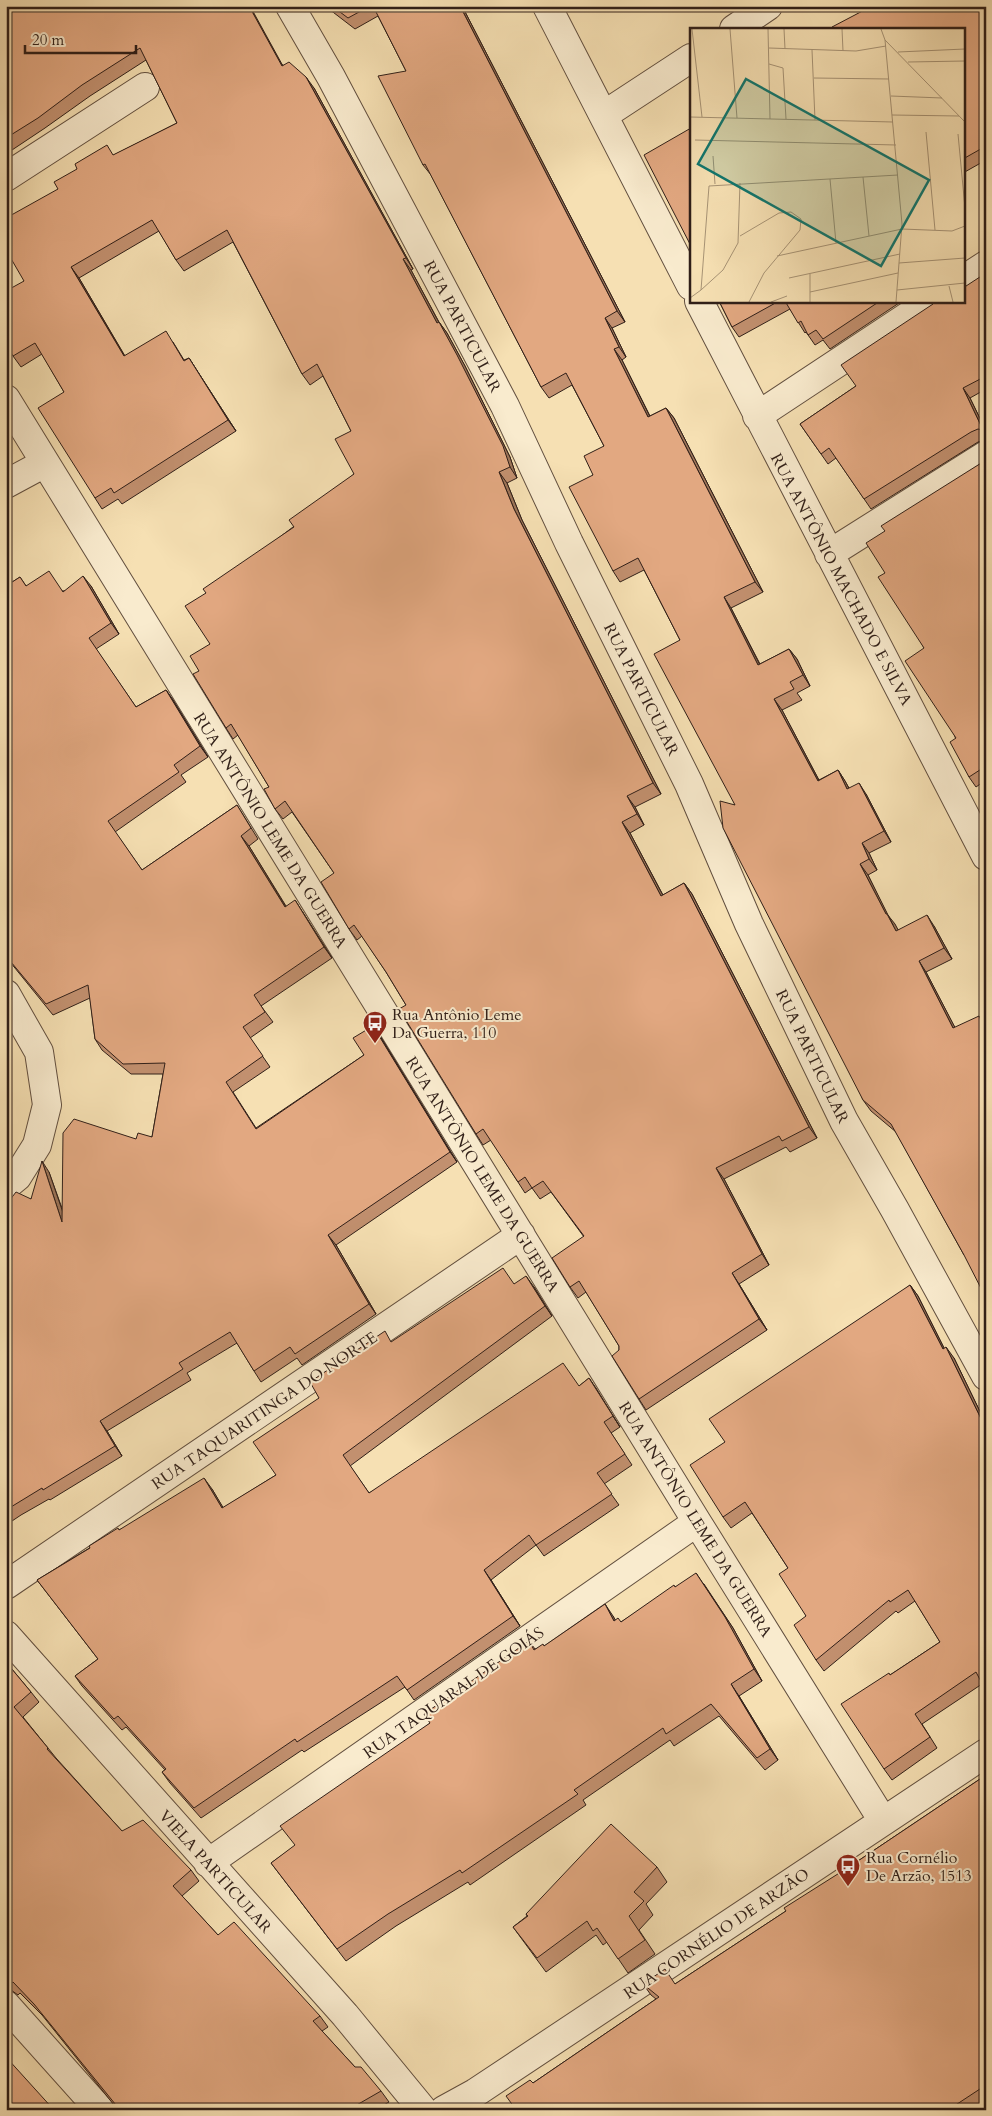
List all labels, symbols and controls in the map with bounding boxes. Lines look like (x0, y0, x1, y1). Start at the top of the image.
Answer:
scale bar (25, 22, 136, 54)
inset map (690, 28, 964, 302)
text: 20 m (32, 30, 64, 50)
street label: RUA PARTICULAR (418, 257, 506, 396)
street label: RUA ANTÔNIO MACHADO E SILVA (765, 449, 917, 710)
street label: RUA PARTICULAR (598, 619, 684, 760)
street label: RUA ANTÔNIO LEME DA GUERRA (188, 708, 352, 953)
street label: RUA PARTICULAR (770, 986, 854, 1127)
place label: Rua Antônio Leme Da Guerra, 110 (392, 1004, 522, 1044)
bus stop icon: Rua Antônio Leme Da Guerra, 110 (362, 1010, 388, 1044)
street label: RUA ANTÔNIO LEME DA GUERRA (400, 1052, 564, 1297)
street label: RUA TAQUARITINGA DO NORTE (147, 1327, 382, 1495)
street label: RUA ANTÔNIO LEME DA GUERRA (613, 1397, 777, 1642)
street label: RUA TAQUARAL DE GOIÁS (359, 1622, 548, 1764)
street label: VIELA PARTICULAR (154, 1805, 277, 1938)
place label: Rua Cornélio De Arzão, 1513 (866, 1847, 972, 1887)
bus stop icon: Rua Cornélio De Arzão, 1513 (835, 1853, 861, 1887)
street label: RUA CORNÉLIO DE ARZÃO (619, 1863, 814, 2004)

